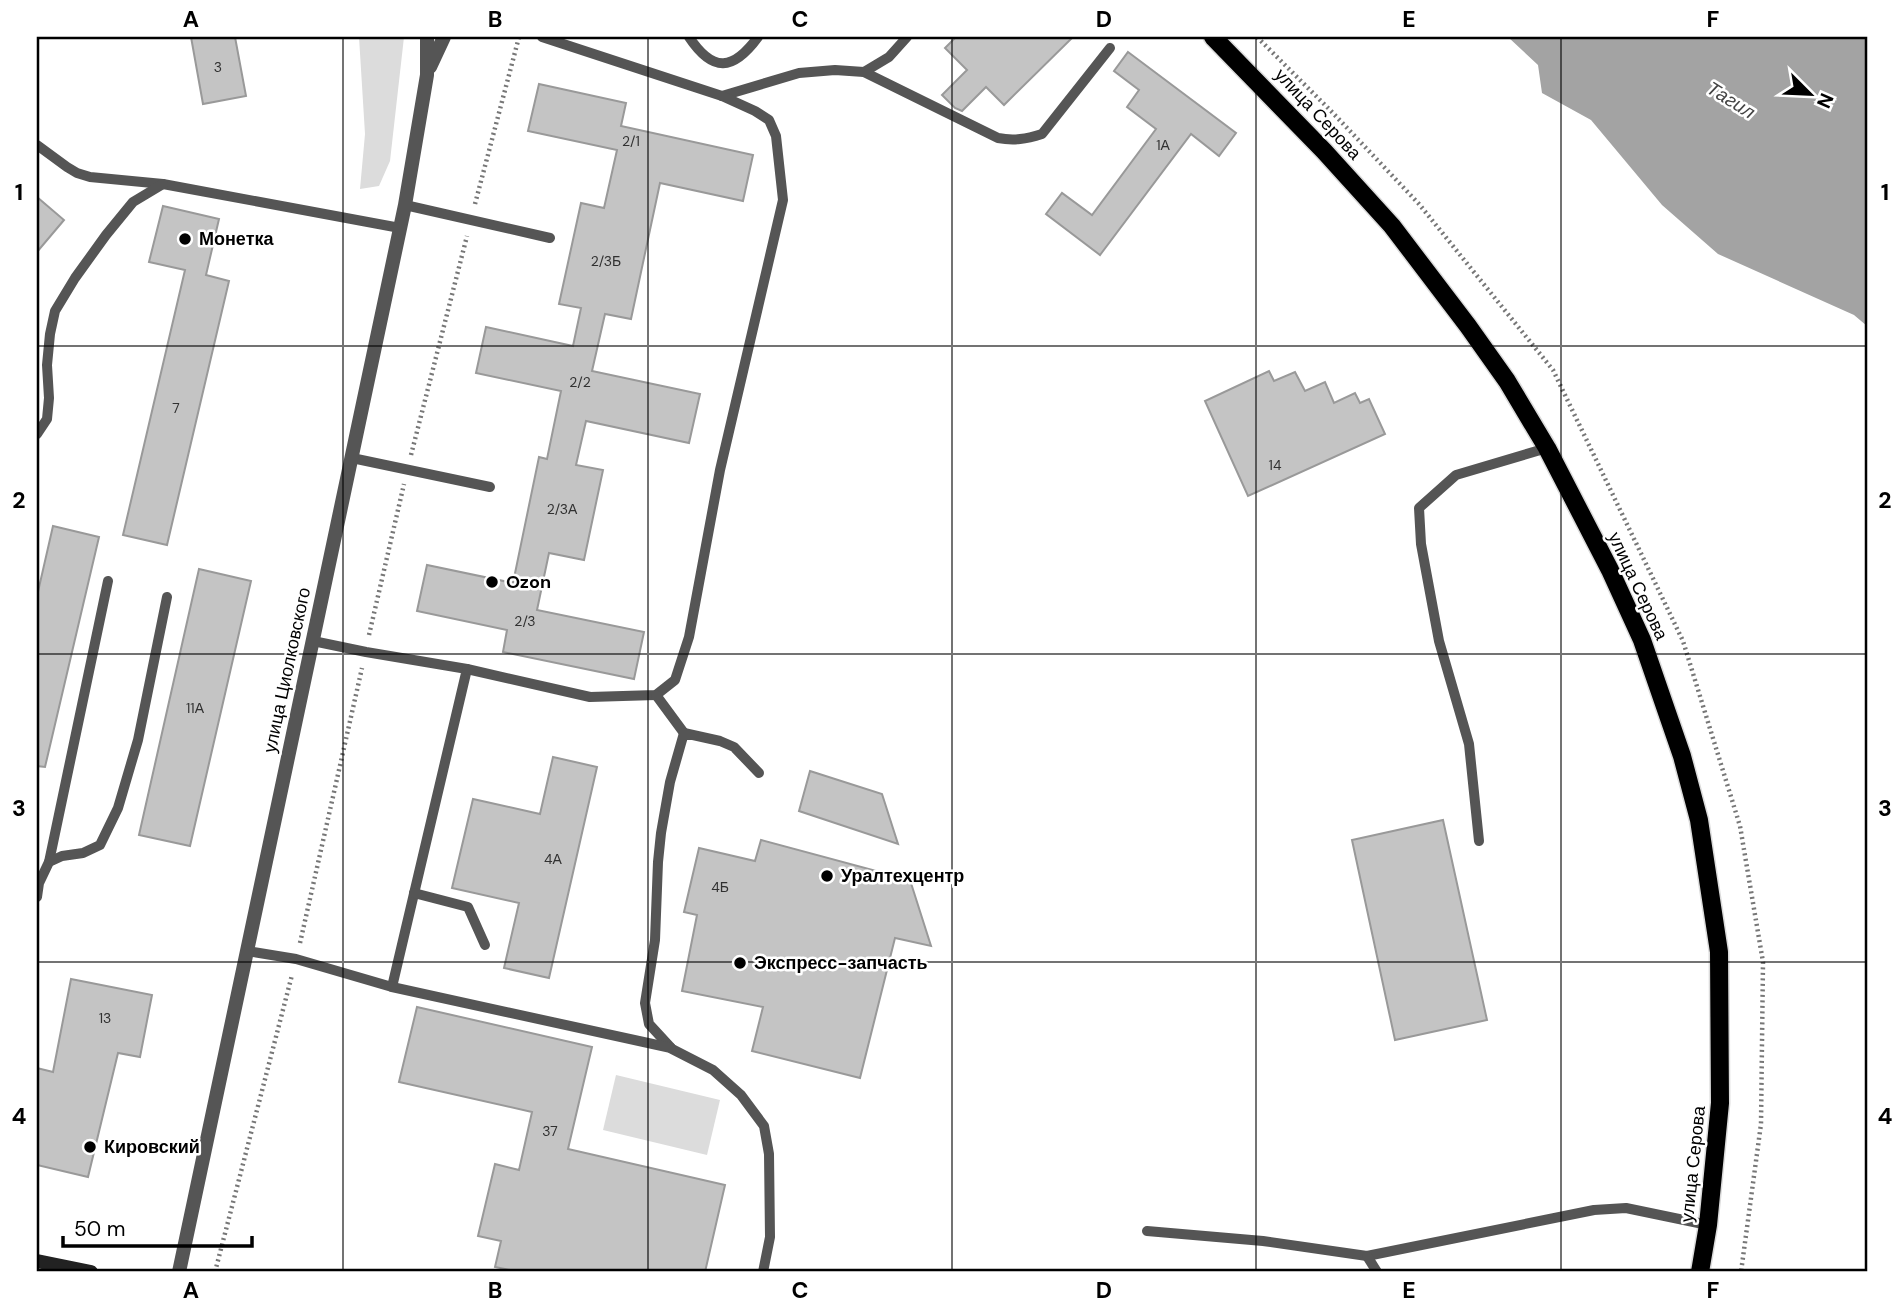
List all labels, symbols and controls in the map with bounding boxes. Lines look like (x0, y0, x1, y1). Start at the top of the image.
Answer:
text: A (183, 4, 199, 34)
text: B (488, 4, 502, 34)
text: C (792, 4, 808, 34)
text: D (1096, 4, 1112, 34)
text: E (1402, 4, 1416, 34)
text: F (1707, 4, 1720, 34)
house number: 3 (214, 58, 222, 76)
north arrow (1774, 60, 1844, 130)
street label: улица Серова (1269, 63, 1367, 166)
water label: Тагил (1702, 76, 1760, 125)
text: N (1811, 89, 1839, 112)
house number: 2/1 (622, 132, 640, 150)
house number: 1А (1156, 136, 1171, 154)
text: 1 (15, 177, 23, 207)
text: 1 (1881, 177, 1889, 207)
place label: Монетка (199, 227, 274, 251)
marker: Монетка (177, 231, 193, 247)
house number: 2/3Б (591, 252, 621, 270)
house number: 2/2 (569, 373, 591, 391)
house number: 7 (172, 399, 180, 417)
house number: 14 (1269, 456, 1282, 474)
text: 2 (12, 485, 26, 515)
text: 2 (1878, 485, 1892, 515)
house number: 2/3А (547, 500, 578, 518)
street label: улица Серова (1602, 528, 1674, 645)
place label: Ozon (506, 570, 551, 594)
marker: Ozon (484, 574, 500, 590)
street label: улица Циолковского (258, 585, 316, 755)
house number: 2/3 (514, 612, 536, 630)
house number: 11А (186, 699, 205, 717)
text: 3 (12, 793, 26, 823)
text: 3 (1878, 793, 1892, 823)
house number: 4А (544, 850, 563, 868)
place label: Уралтехцентр (841, 864, 964, 888)
marker: Уралтехцентр (819, 868, 835, 884)
house number: 4Б (711, 878, 729, 896)
place label: Экспресс-запчасть (754, 951, 928, 975)
marker: Экспресс-запчасть (732, 955, 748, 971)
house number: 13 (99, 1009, 111, 1027)
text: 4 (12, 1101, 27, 1131)
text: 4 (1878, 1101, 1893, 1131)
street label: улица Серова (1675, 1104, 1711, 1223)
house number: 37 (542, 1122, 558, 1140)
place label: Кировский (104, 1135, 200, 1159)
marker: Кировский (82, 1139, 98, 1155)
scale bar (63, 1204, 252, 1248)
text: 50 m (74, 1215, 125, 1243)
text: A (183, 1275, 199, 1305)
text: B (488, 1275, 502, 1305)
text: C (792, 1275, 808, 1305)
text: D (1096, 1275, 1112, 1305)
text: E (1402, 1275, 1416, 1305)
text: F (1707, 1275, 1720, 1305)

